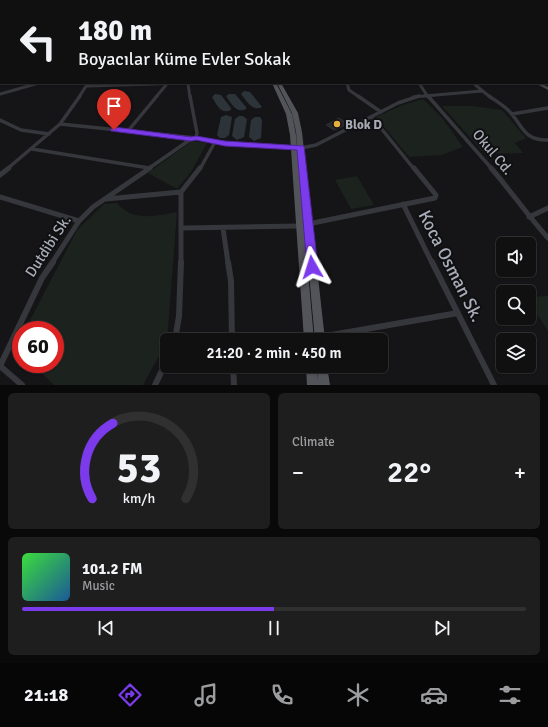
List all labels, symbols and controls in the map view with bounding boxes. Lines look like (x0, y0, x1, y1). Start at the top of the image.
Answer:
text: 180 m (78, 14, 152, 48)
icon: left (12, 16, 64, 68)
text: Boyacılar Küme Evler Sokak (78, 48, 291, 70)
pin (97, 89, 131, 130)
icon: arrive (103, 95, 125, 117)
place label: Blok D (345, 117, 382, 133)
marker: Blok D (332, 119, 342, 129)
street label: Okul Cd. (469, 126, 517, 178)
street label: Koca Osman Sk. (413, 207, 489, 325)
street label: Dutdibi Sk. (21, 212, 75, 280)
map controls (496, 237, 536, 373)
button: sound (496, 237, 536, 277)
position arrow (291, 246, 333, 288)
button: search (496, 285, 536, 325)
speed limit sign: 60 (12, 321, 64, 373)
button: layers (496, 333, 536, 373)
text: 21:20 · 2 min · 450 m (207, 344, 341, 362)
text: Climate (292, 434, 335, 450)
text: 53 (117, 443, 161, 494)
text: 22° (387, 454, 431, 491)
text: − (292, 459, 304, 486)
text: + (514, 459, 526, 486)
text: km/h (123, 490, 155, 507)
text: 101.2 FM (82, 560, 143, 578)
text: Music (82, 578, 115, 594)
icon: previous (95, 617, 117, 639)
icon: pause (263, 617, 285, 639)
icon: next (431, 617, 453, 639)
icon: directions (116, 681, 144, 709)
icon: music (192, 681, 220, 709)
icon: phone (268, 681, 296, 709)
icon: climate (344, 681, 372, 709)
icon: car (420, 681, 448, 709)
icon: filters (496, 681, 524, 709)
text: 21:18 (24, 684, 68, 706)

